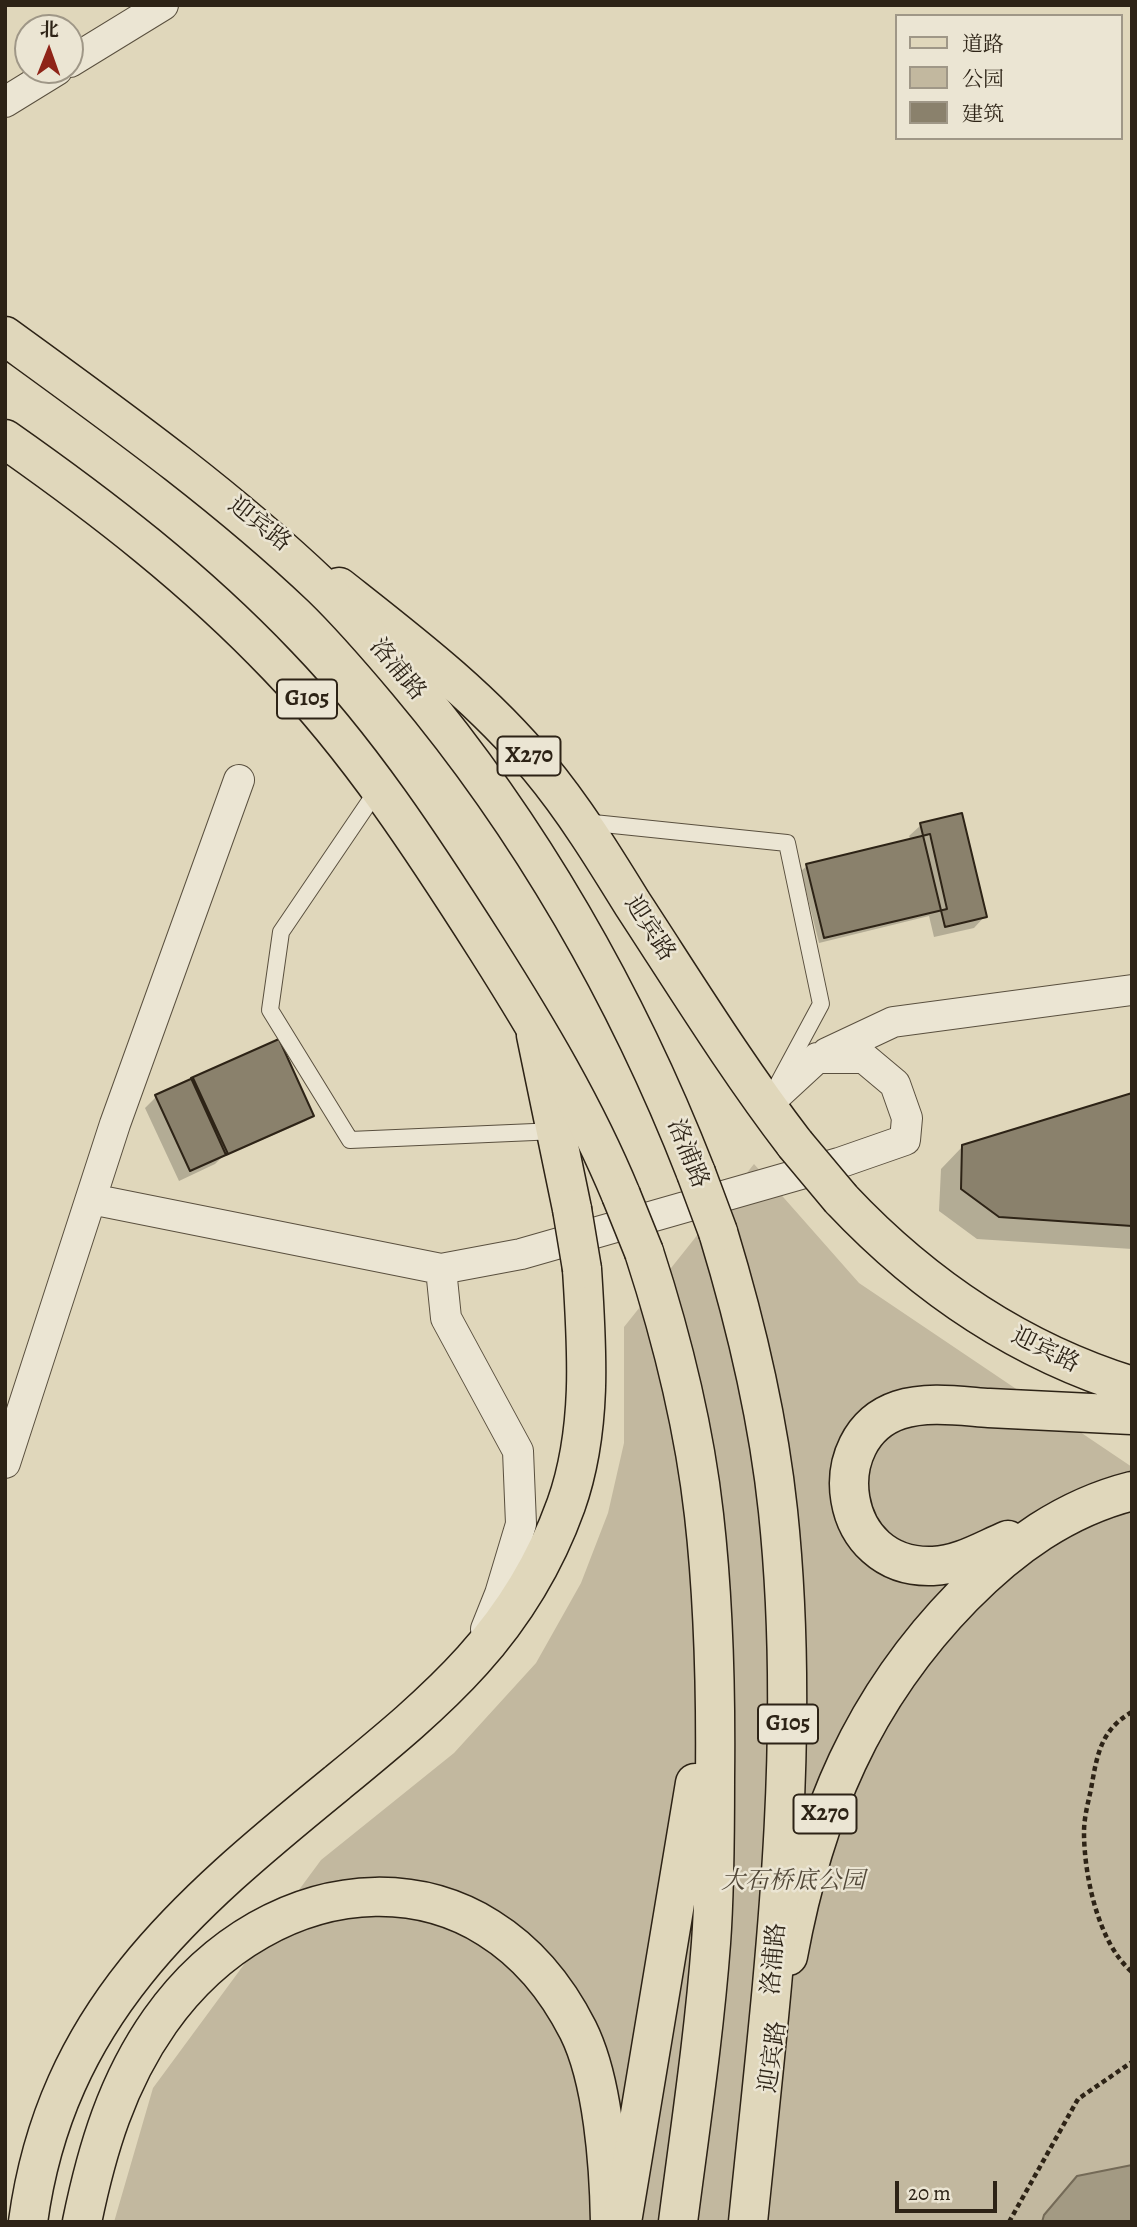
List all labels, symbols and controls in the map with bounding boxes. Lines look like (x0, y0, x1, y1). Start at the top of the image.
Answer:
north arrow (14, 14, 84, 84)
legend (895, 14, 1123, 140)
text: 北 (40, 17, 59, 43)
text: 道路 (962, 30, 1004, 58)
text: 公园 (962, 65, 1004, 93)
text: 建筑 (962, 100, 1004, 128)
street label: 迎宾路 (222, 491, 296, 559)
street label: 洛浦路 (363, 633, 431, 707)
road number: G105 (277, 680, 337, 719)
road number: X270 (498, 736, 560, 776)
street label: 迎宾路 (617, 891, 681, 967)
street label: 洛浦路 (660, 1115, 714, 1193)
street label: 迎宾路 (1006, 1322, 1084, 1380)
road number: G105 (758, 1704, 818, 1744)
road number: X270 (794, 1795, 856, 1834)
park label: 大石桥底公园 (721, 1868, 865, 1896)
street label: 洛浦路 (758, 1922, 792, 1996)
street label: 迎宾路 (755, 2019, 793, 2095)
scale bar (899, 2168, 1000, 2212)
text: 20 m (908, 2179, 951, 2207)

